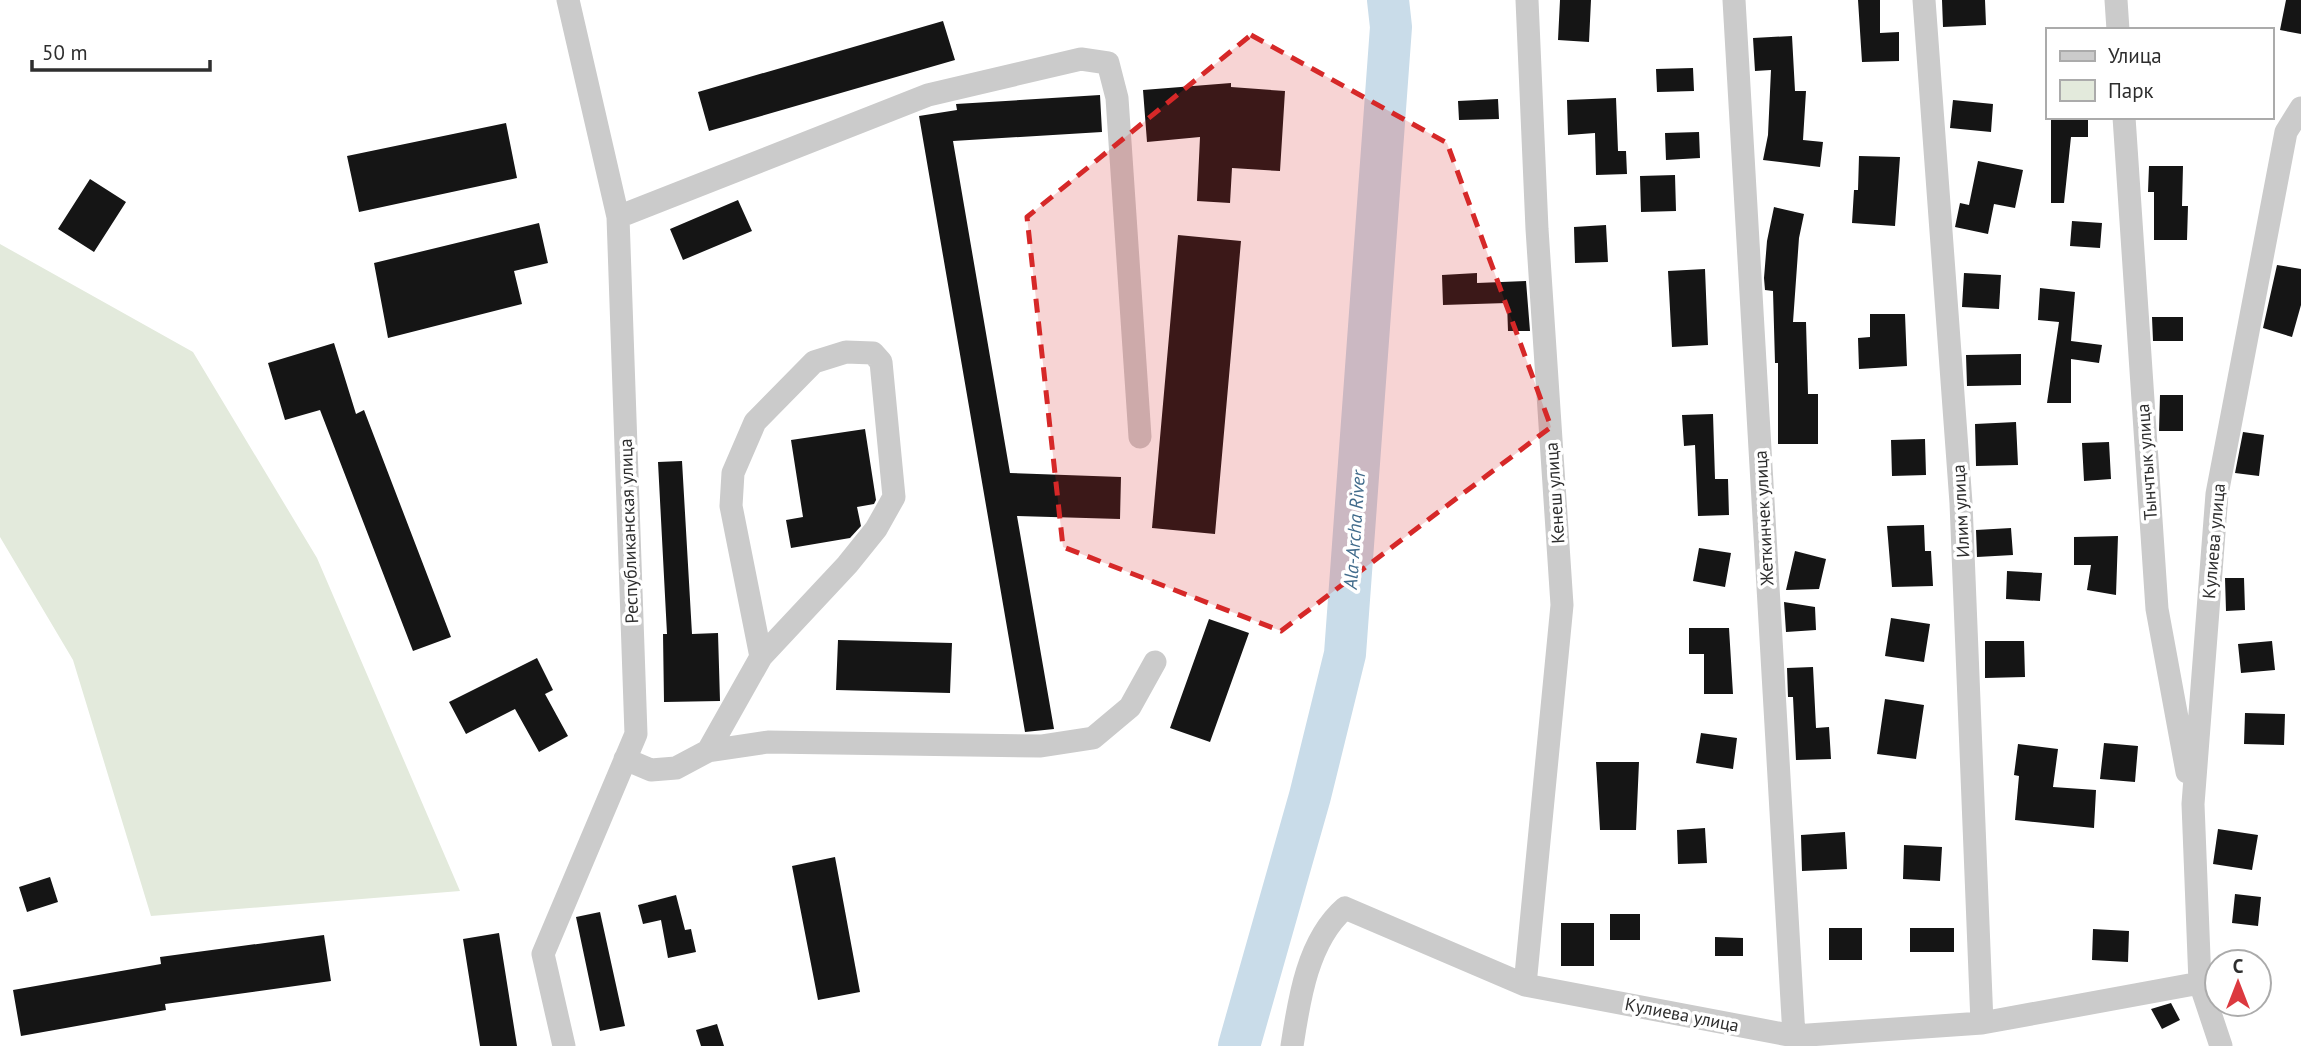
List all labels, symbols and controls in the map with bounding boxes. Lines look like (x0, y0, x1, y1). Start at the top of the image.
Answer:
scale bar (32, 28, 210, 72)
legend (2046, 28, 2273, 119)
text: 50 m (42, 39, 88, 66)
text: Улица (2108, 42, 2162, 69)
text: Парк (2108, 77, 2154, 104)
street label: Тынчтык улица (2131, 403, 2162, 521)
street label: Республиканская улица (614, 438, 643, 624)
street label: Кенеш улица (1539, 442, 1570, 545)
street label: Жеткинчек улица (1748, 450, 1779, 587)
street label: Илим улица (1947, 464, 1974, 558)
water label: Ala-Archa River (1338, 468, 1370, 591)
street label: Кулиева улица (2197, 482, 2230, 600)
north arrow (2203, 948, 2273, 1018)
text: С (2233, 954, 2244, 978)
street label: Кулиева улица (1623, 992, 1741, 1037)

